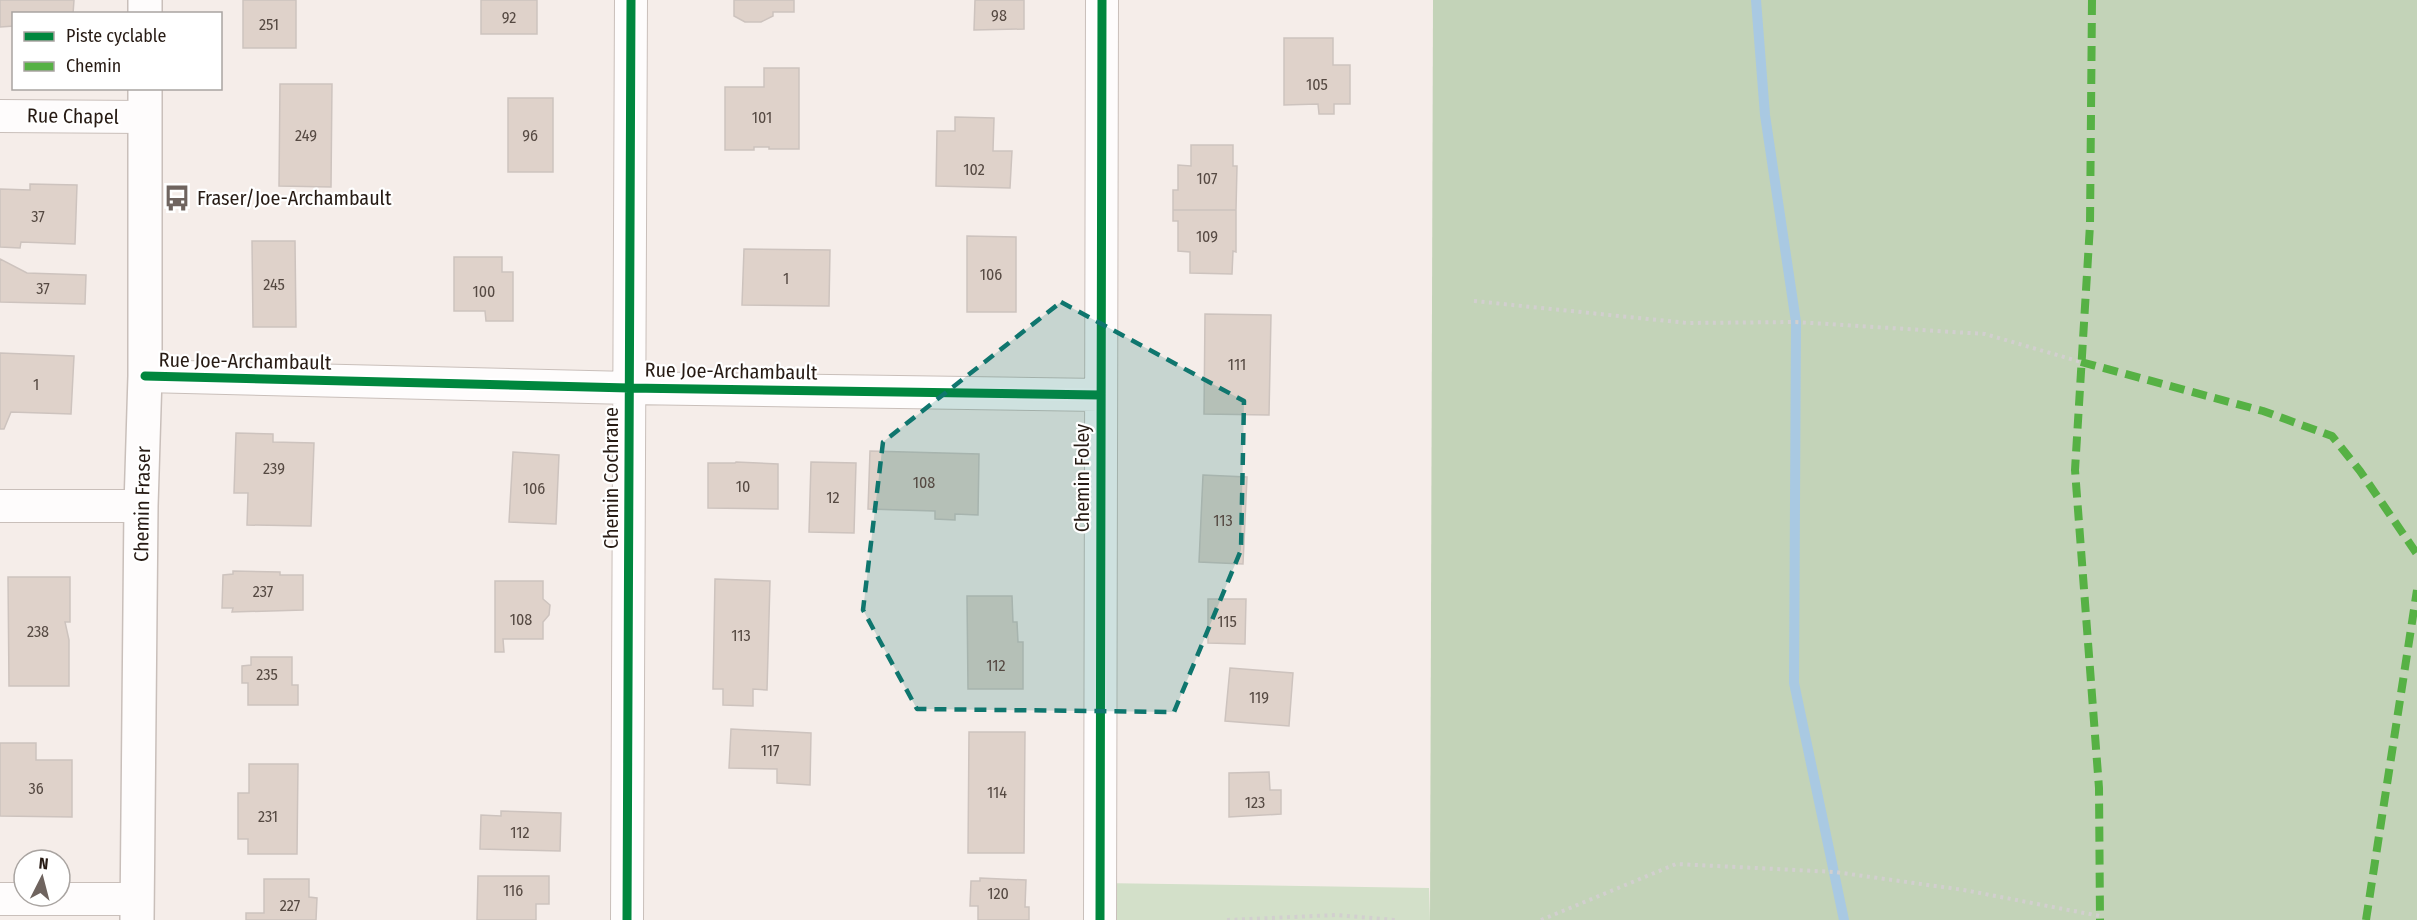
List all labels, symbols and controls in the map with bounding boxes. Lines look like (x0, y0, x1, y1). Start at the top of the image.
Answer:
house number: 98 (991, 6, 1007, 25)
house number: 92 (502, 8, 516, 27)
legend (12, 12, 222, 90)
house number: 251 (259, 15, 279, 34)
text: Piste cyclable (66, 25, 166, 47)
text: Chemin (66, 55, 121, 77)
house number: 105 (1306, 75, 1328, 94)
street label: Rue Chapel (27, 103, 119, 129)
house number: 101 (752, 108, 772, 127)
house number: 249 (295, 126, 317, 145)
house number: 96 (522, 126, 538, 145)
house number: 102 (963, 160, 985, 179)
house number: 107 (1197, 169, 1218, 188)
bus stop icon: Fraser/Joe-Archambault (162, 183, 192, 213)
place label: Fraser/Joe-Archambault (197, 186, 392, 210)
house number: 37 (31, 207, 45, 226)
house number: 109 (1196, 227, 1218, 246)
house number: 106 (980, 265, 1002, 284)
house number: 1 (783, 269, 789, 288)
house number: 245 (263, 275, 285, 294)
house number: 37 (36, 279, 50, 298)
house number: 100 (473, 282, 495, 301)
street label: Rue Joe-Archambault (158, 347, 332, 375)
house number: 111 (1228, 355, 1246, 374)
street label: Rue Joe-Archambault (644, 357, 818, 385)
house number: 1 (33, 375, 39, 394)
street label: Chemin Cochrane (599, 407, 623, 549)
street label: Chemin Foley (1070, 424, 1094, 532)
street label: Chemin Fraser (129, 446, 155, 562)
house number: 239 (263, 459, 285, 478)
house number: 108 (913, 473, 935, 492)
house number: 10 (736, 477, 750, 496)
house number: 106 (523, 479, 545, 498)
house number: 12 (826, 488, 840, 507)
house number: 113 (1213, 511, 1233, 530)
house number: 237 (253, 582, 274, 601)
house number: 108 (510, 610, 532, 629)
house number: 115 (1217, 612, 1237, 631)
house number: 238 (27, 622, 49, 641)
house number: 113 (731, 626, 751, 645)
house number: 112 (986, 656, 1006, 675)
house number: 235 (256, 665, 278, 684)
house number: 119 (1249, 688, 1269, 707)
house number: 117 (761, 741, 780, 760)
house number: 36 (28, 779, 44, 798)
house number: 114 (987, 783, 1007, 802)
house number: 123 (1245, 793, 1265, 812)
house number: 231 (258, 807, 278, 826)
house number: 112 (510, 823, 530, 842)
north arrow (12, 848, 72, 908)
text: N (38, 854, 49, 874)
house number: 116 (503, 881, 523, 900)
house number: 120 (987, 884, 1009, 903)
house number: 227 (280, 896, 301, 915)

